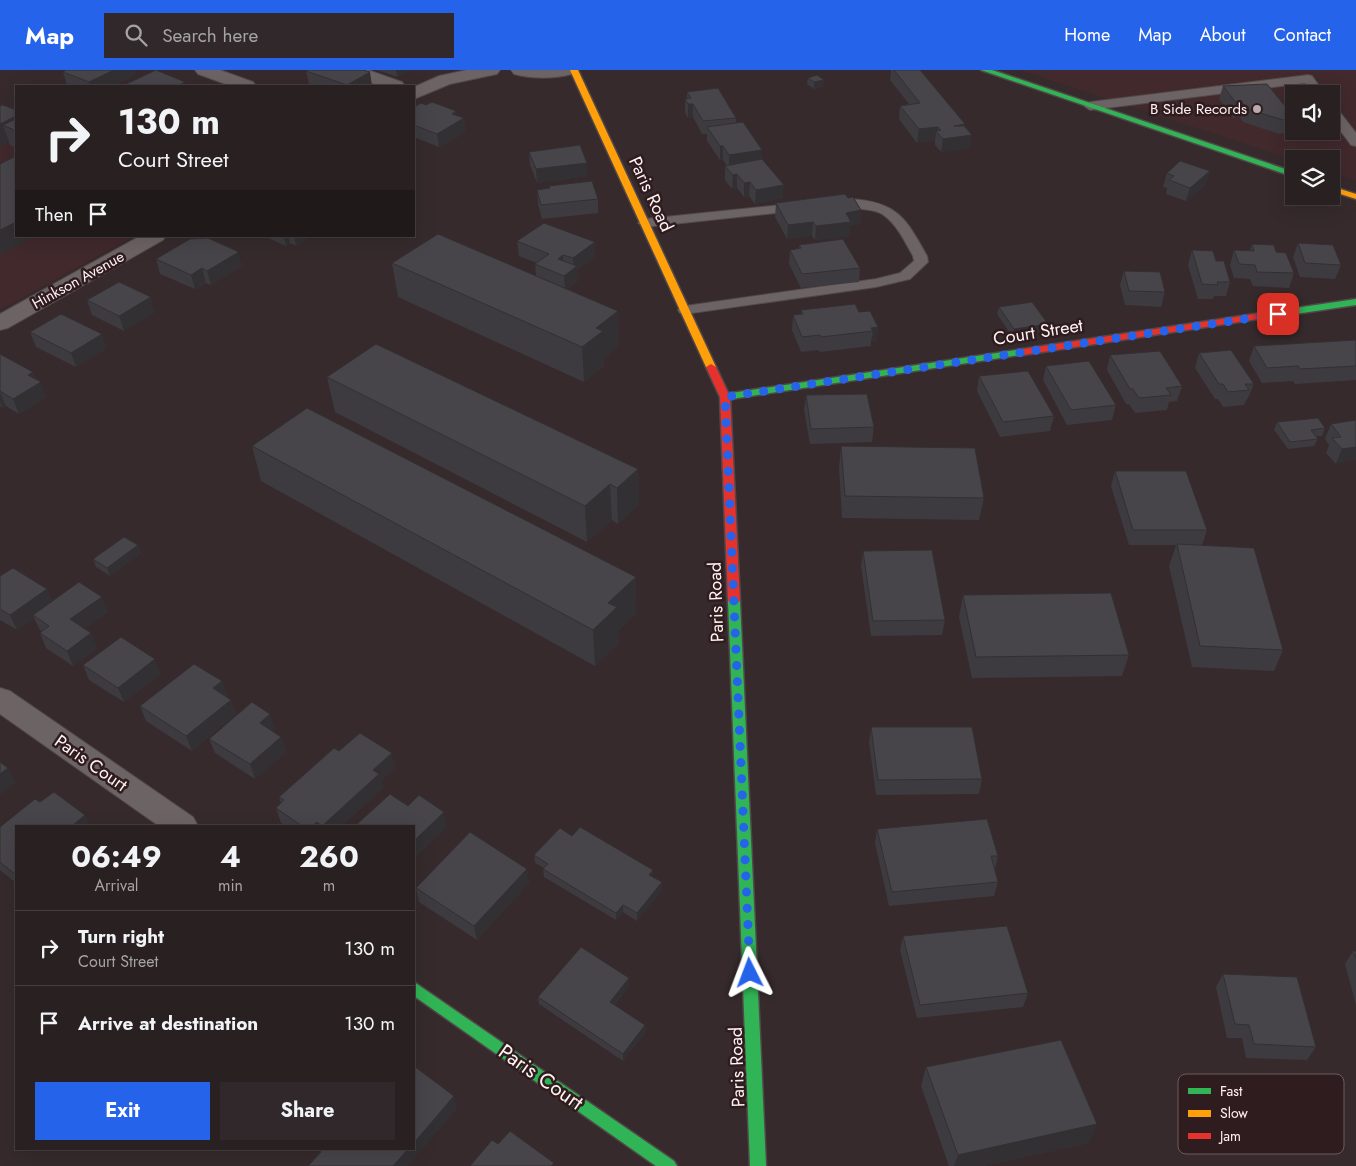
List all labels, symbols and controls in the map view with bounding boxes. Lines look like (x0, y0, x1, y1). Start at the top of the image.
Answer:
search box (104, 13, 454, 58)
text: Map (25, 18, 74, 53)
icon: search (122, 21, 150, 49)
text: Search here (162, 22, 258, 49)
text: Home (1064, 22, 1110, 48)
text: Map (1138, 22, 1172, 48)
text: About (1200, 22, 1245, 48)
text: Contact (1273, 22, 1331, 48)
map controls (1285, 85, 1340, 205)
button: sound (1285, 85, 1340, 140)
text: 130 m (118, 97, 220, 147)
place label: B Side Records (1150, 98, 1247, 120)
marker: B Side Records (1251, 103, 1263, 115)
icon: right (35, 105, 100, 170)
text: Court Street (118, 143, 229, 175)
button: layers (1285, 150, 1340, 205)
street label: Paris Road (622, 152, 680, 236)
icon: arrive (84, 200, 112, 228)
text: Then (35, 201, 74, 228)
street label: Hinkson Avenue (28, 245, 128, 314)
pin (1257, 293, 1299, 335)
icon: arrive (1264, 300, 1292, 328)
street label: Court Street (991, 312, 1085, 352)
street label: Paris Road (702, 561, 730, 643)
street label: Paris Court (49, 728, 133, 798)
text: 06:49 (71, 835, 162, 878)
text: 4 (220, 835, 241, 878)
text: 260 (299, 835, 359, 878)
text: Arrival (94, 874, 139, 897)
text: min (218, 874, 243, 897)
text: m (323, 874, 335, 897)
text: Turn right (78, 923, 164, 950)
icon: right (35, 934, 63, 962)
text: 130 m (344, 935, 395, 962)
position arrow (723, 946, 775, 998)
text: Court Street (78, 950, 158, 973)
icon: arrive (35, 1009, 63, 1037)
text: Arrive at destination (78, 1010, 258, 1037)
text: 130 m (344, 1010, 395, 1037)
street label: Paris Road (723, 1026, 751, 1108)
street label: Paris Court (492, 1037, 590, 1117)
legend (1178, 1074, 1344, 1154)
text: Fast (1220, 1081, 1243, 1101)
button: Exit (35, 1082, 210, 1140)
button: Share (220, 1082, 395, 1140)
text: Slow (1220, 1103, 1248, 1123)
text: Jam (1218, 1126, 1241, 1146)

